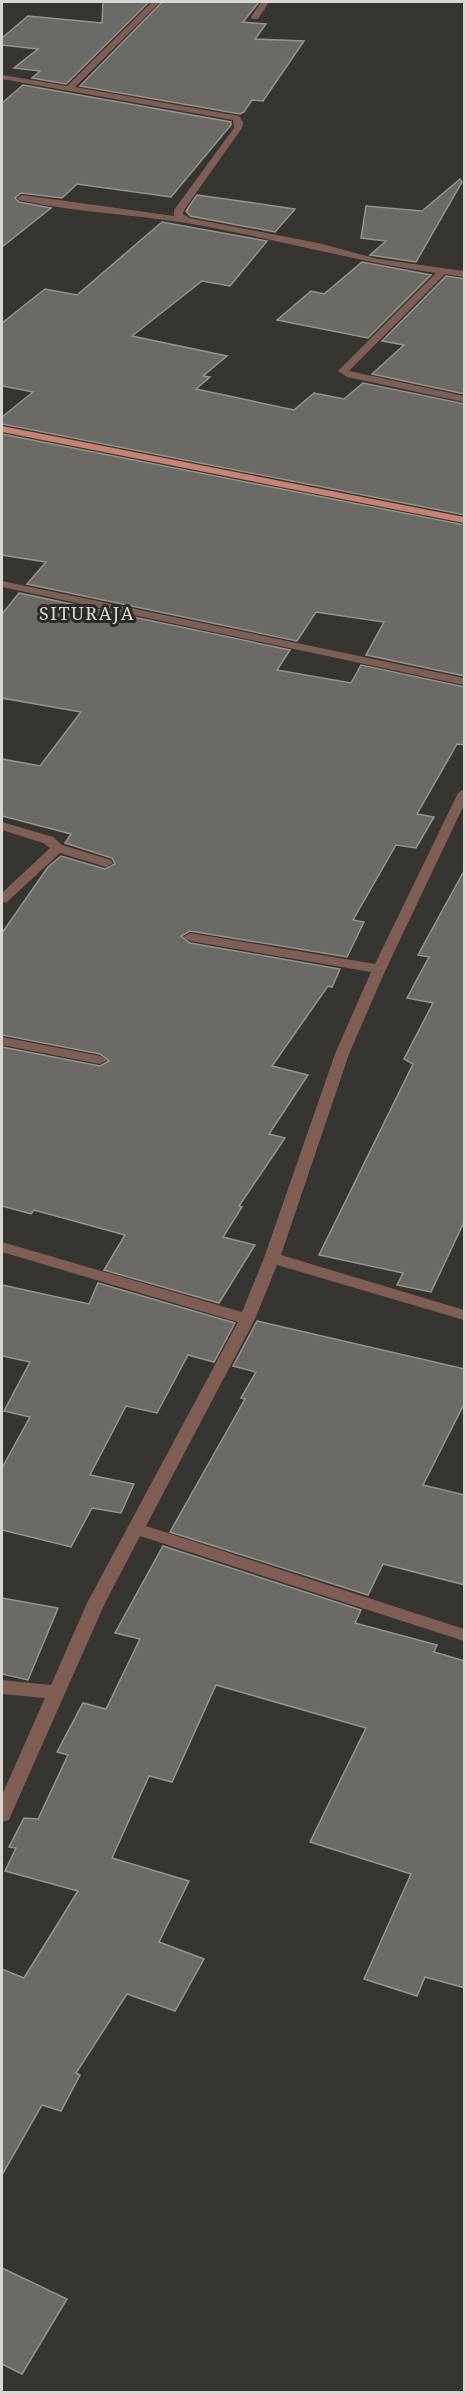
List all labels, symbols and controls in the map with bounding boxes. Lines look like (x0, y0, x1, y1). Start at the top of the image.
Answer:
district label: SITURAJA (39, 601, 135, 625)

